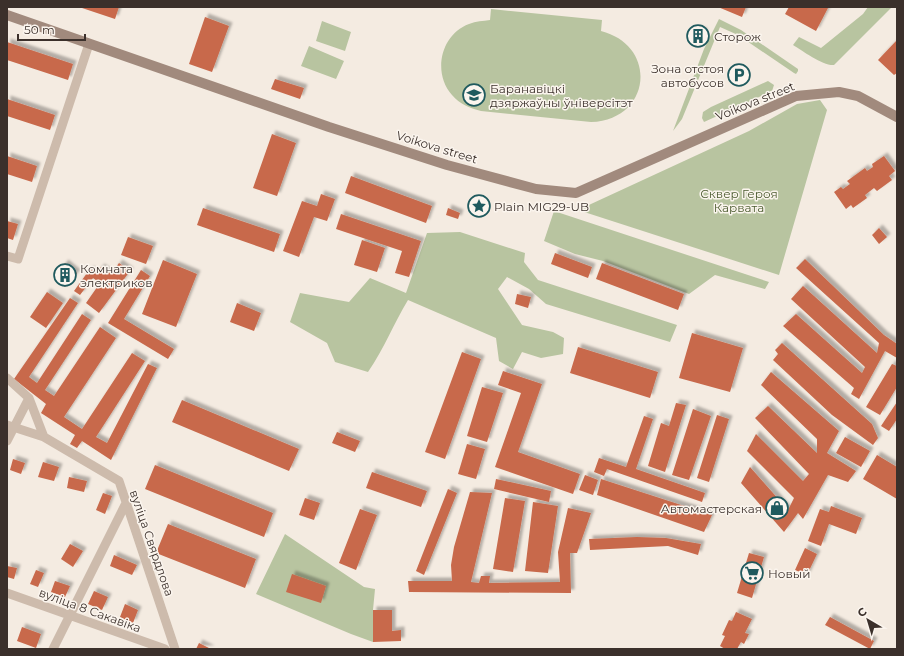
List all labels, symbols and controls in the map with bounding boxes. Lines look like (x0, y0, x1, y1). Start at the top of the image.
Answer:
scale bar (18, 16, 85, 42)
text: 50 m (24, 22, 55, 37)
building icon: Сторож (685, 23, 711, 49)
place label: Сторож (714, 29, 761, 44)
place label: Зона отстоя автобусов (651, 61, 724, 90)
parking icon: Зона отстоя автобусов (726, 62, 752, 88)
street label: Voikova street (713, 78, 797, 124)
place label: Баранавіцкі дзяржаўны ўніверсітэт (490, 81, 633, 110)
school or university icon: Баранавіцкі дзяржаўны ўніверсітэт (461, 82, 487, 108)
street label: Voikova street (395, 128, 479, 166)
park label: Сквер Героя Карвата (700, 186, 778, 215)
place icon: Plain MIG29-UB (466, 193, 492, 219)
place label: Plain MIG29-UB (494, 199, 589, 214)
place label: Комната электриков (80, 261, 153, 290)
building icon: Комната электриков (52, 262, 78, 288)
street label: вуліца Свярдлова (127, 488, 177, 598)
shop icon: Автомастерская (764, 495, 790, 521)
place label: Автомастерская (661, 501, 762, 516)
supermarket icon: Новый (739, 560, 765, 586)
place label: Новый (768, 566, 810, 581)
street label: вуліца 8 Сакавіка (37, 585, 143, 635)
north arrow (848, 600, 888, 640)
text: С (854, 604, 869, 620)

